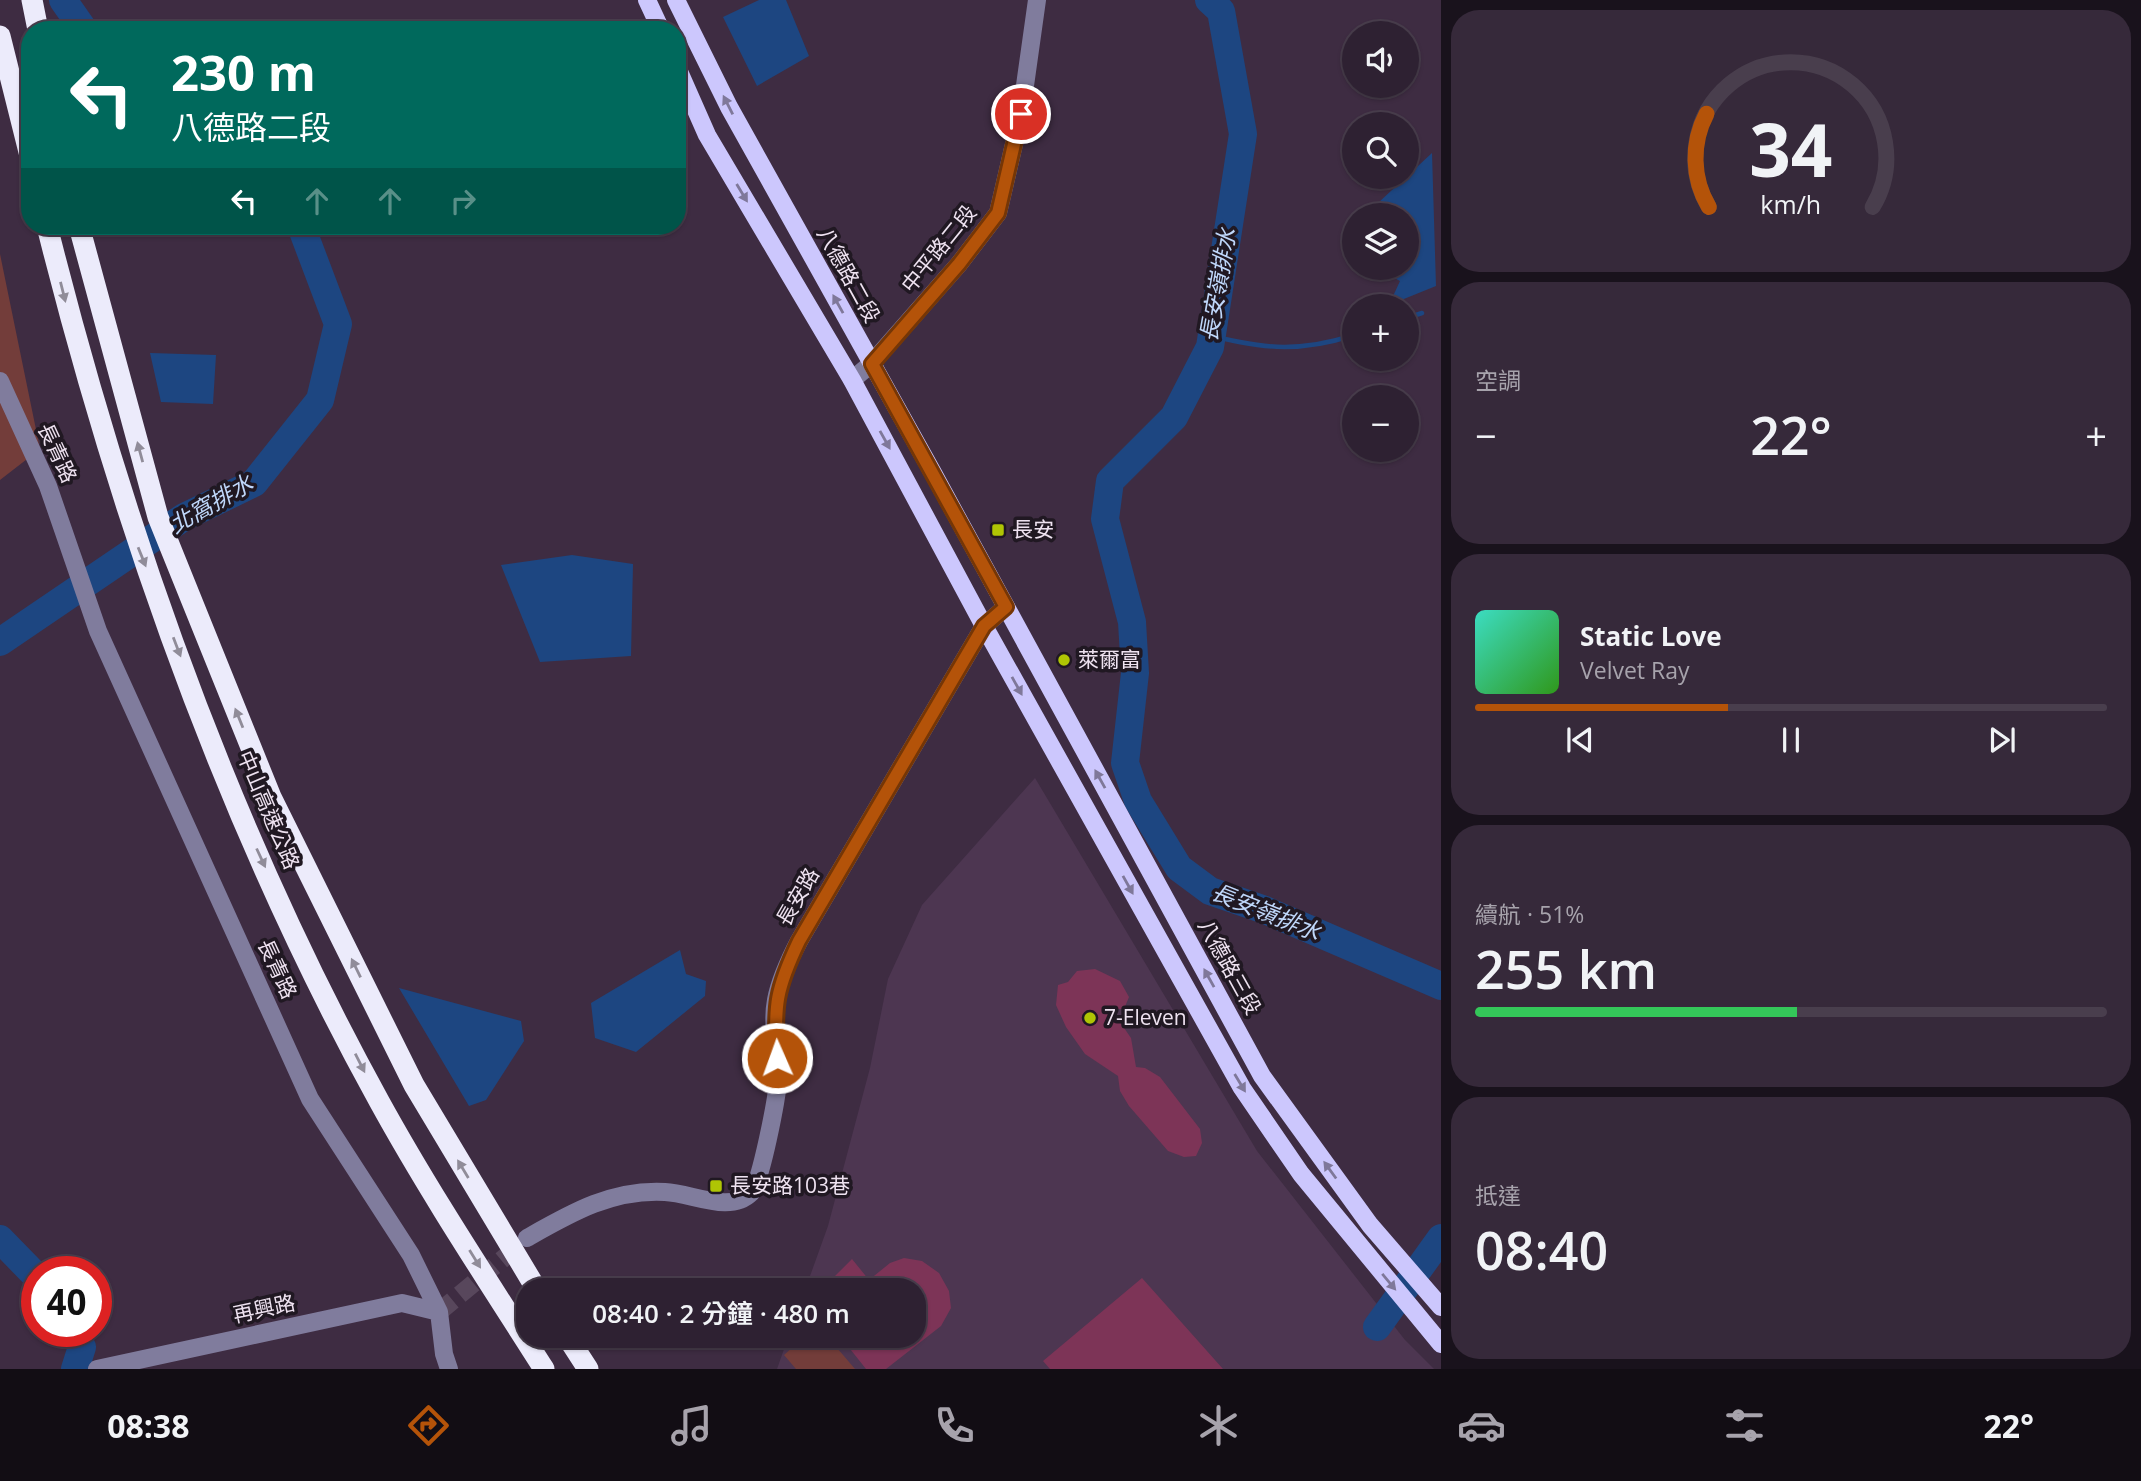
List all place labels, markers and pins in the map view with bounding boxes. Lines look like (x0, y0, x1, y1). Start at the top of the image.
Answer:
pin (991, 84, 1051, 144)
place label: 長安 (1012, 515, 1054, 543)
marker: 長安 (990, 522, 1006, 538)
place label: 萊爾富 (1078, 645, 1141, 673)
marker: 萊爾富 (1056, 652, 1072, 668)
place label: 7-Eleven (1104, 1003, 1187, 1031)
marker: 7-Eleven (1082, 1010, 1098, 1026)
place label: 長安路103巷 (730, 1171, 850, 1199)
marker: 長安路103巷 (708, 1178, 724, 1194)

